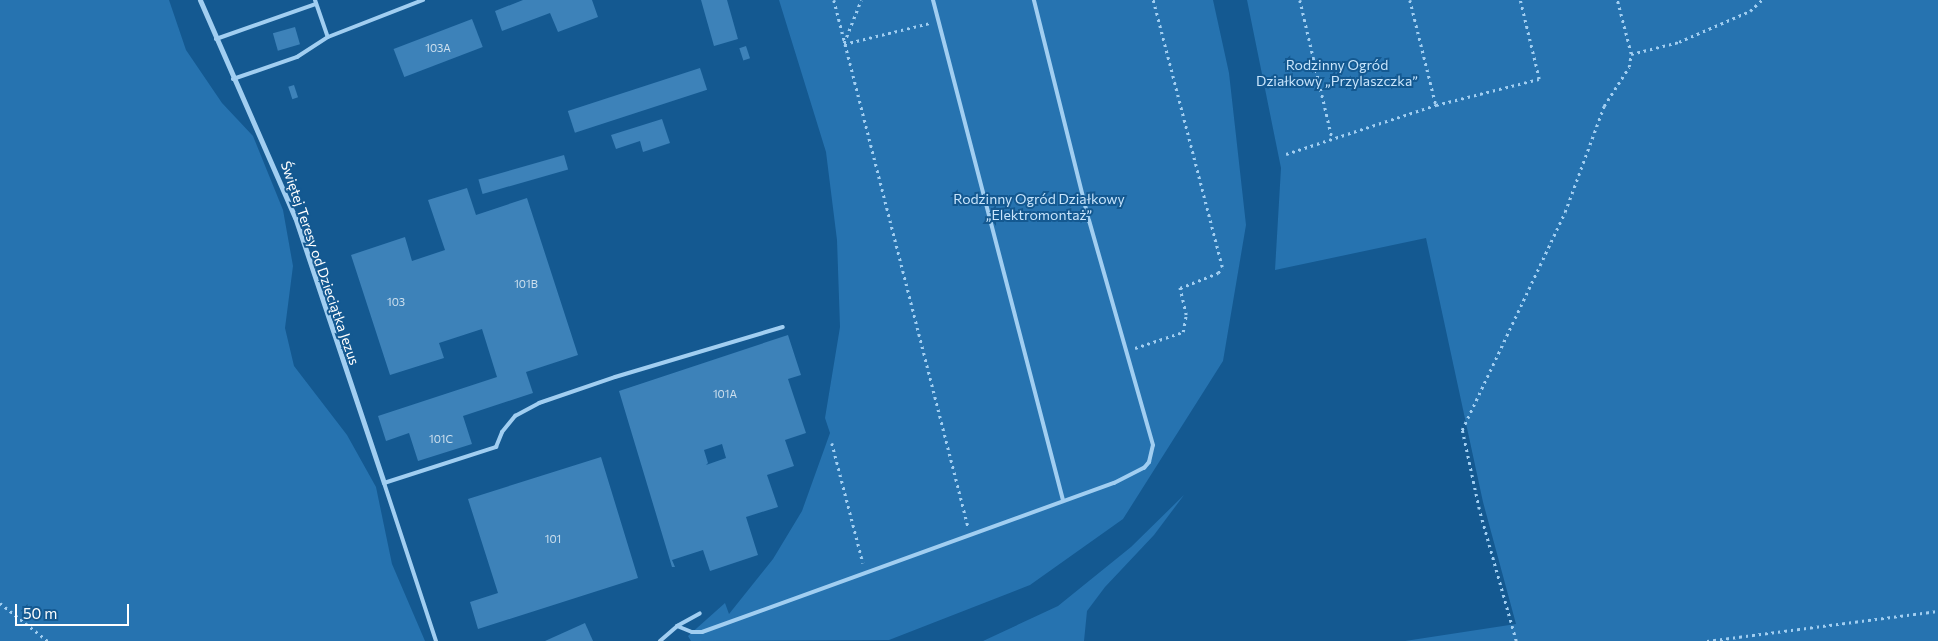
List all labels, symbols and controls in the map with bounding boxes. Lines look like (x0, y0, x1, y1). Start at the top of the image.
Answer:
house number: 103A (425, 41, 451, 55)
park label: Rodzinny Ogród Działkowy „Przylaszczka” (1256, 57, 1418, 90)
street label: Świętej Teresy od Dzieciątka Jezus (277, 159, 363, 367)
park label: Rodzinny Ogród Działkowy „Elektromontaż” (953, 191, 1125, 223)
house number: 101B (514, 277, 538, 291)
house number: 103 (387, 295, 405, 309)
house number: 101A (713, 387, 737, 401)
house number: 101C (429, 432, 453, 446)
house number: 101 (545, 532, 561, 546)
scale bar (18, 594, 131, 626)
text: 50 m (23, 604, 57, 622)

